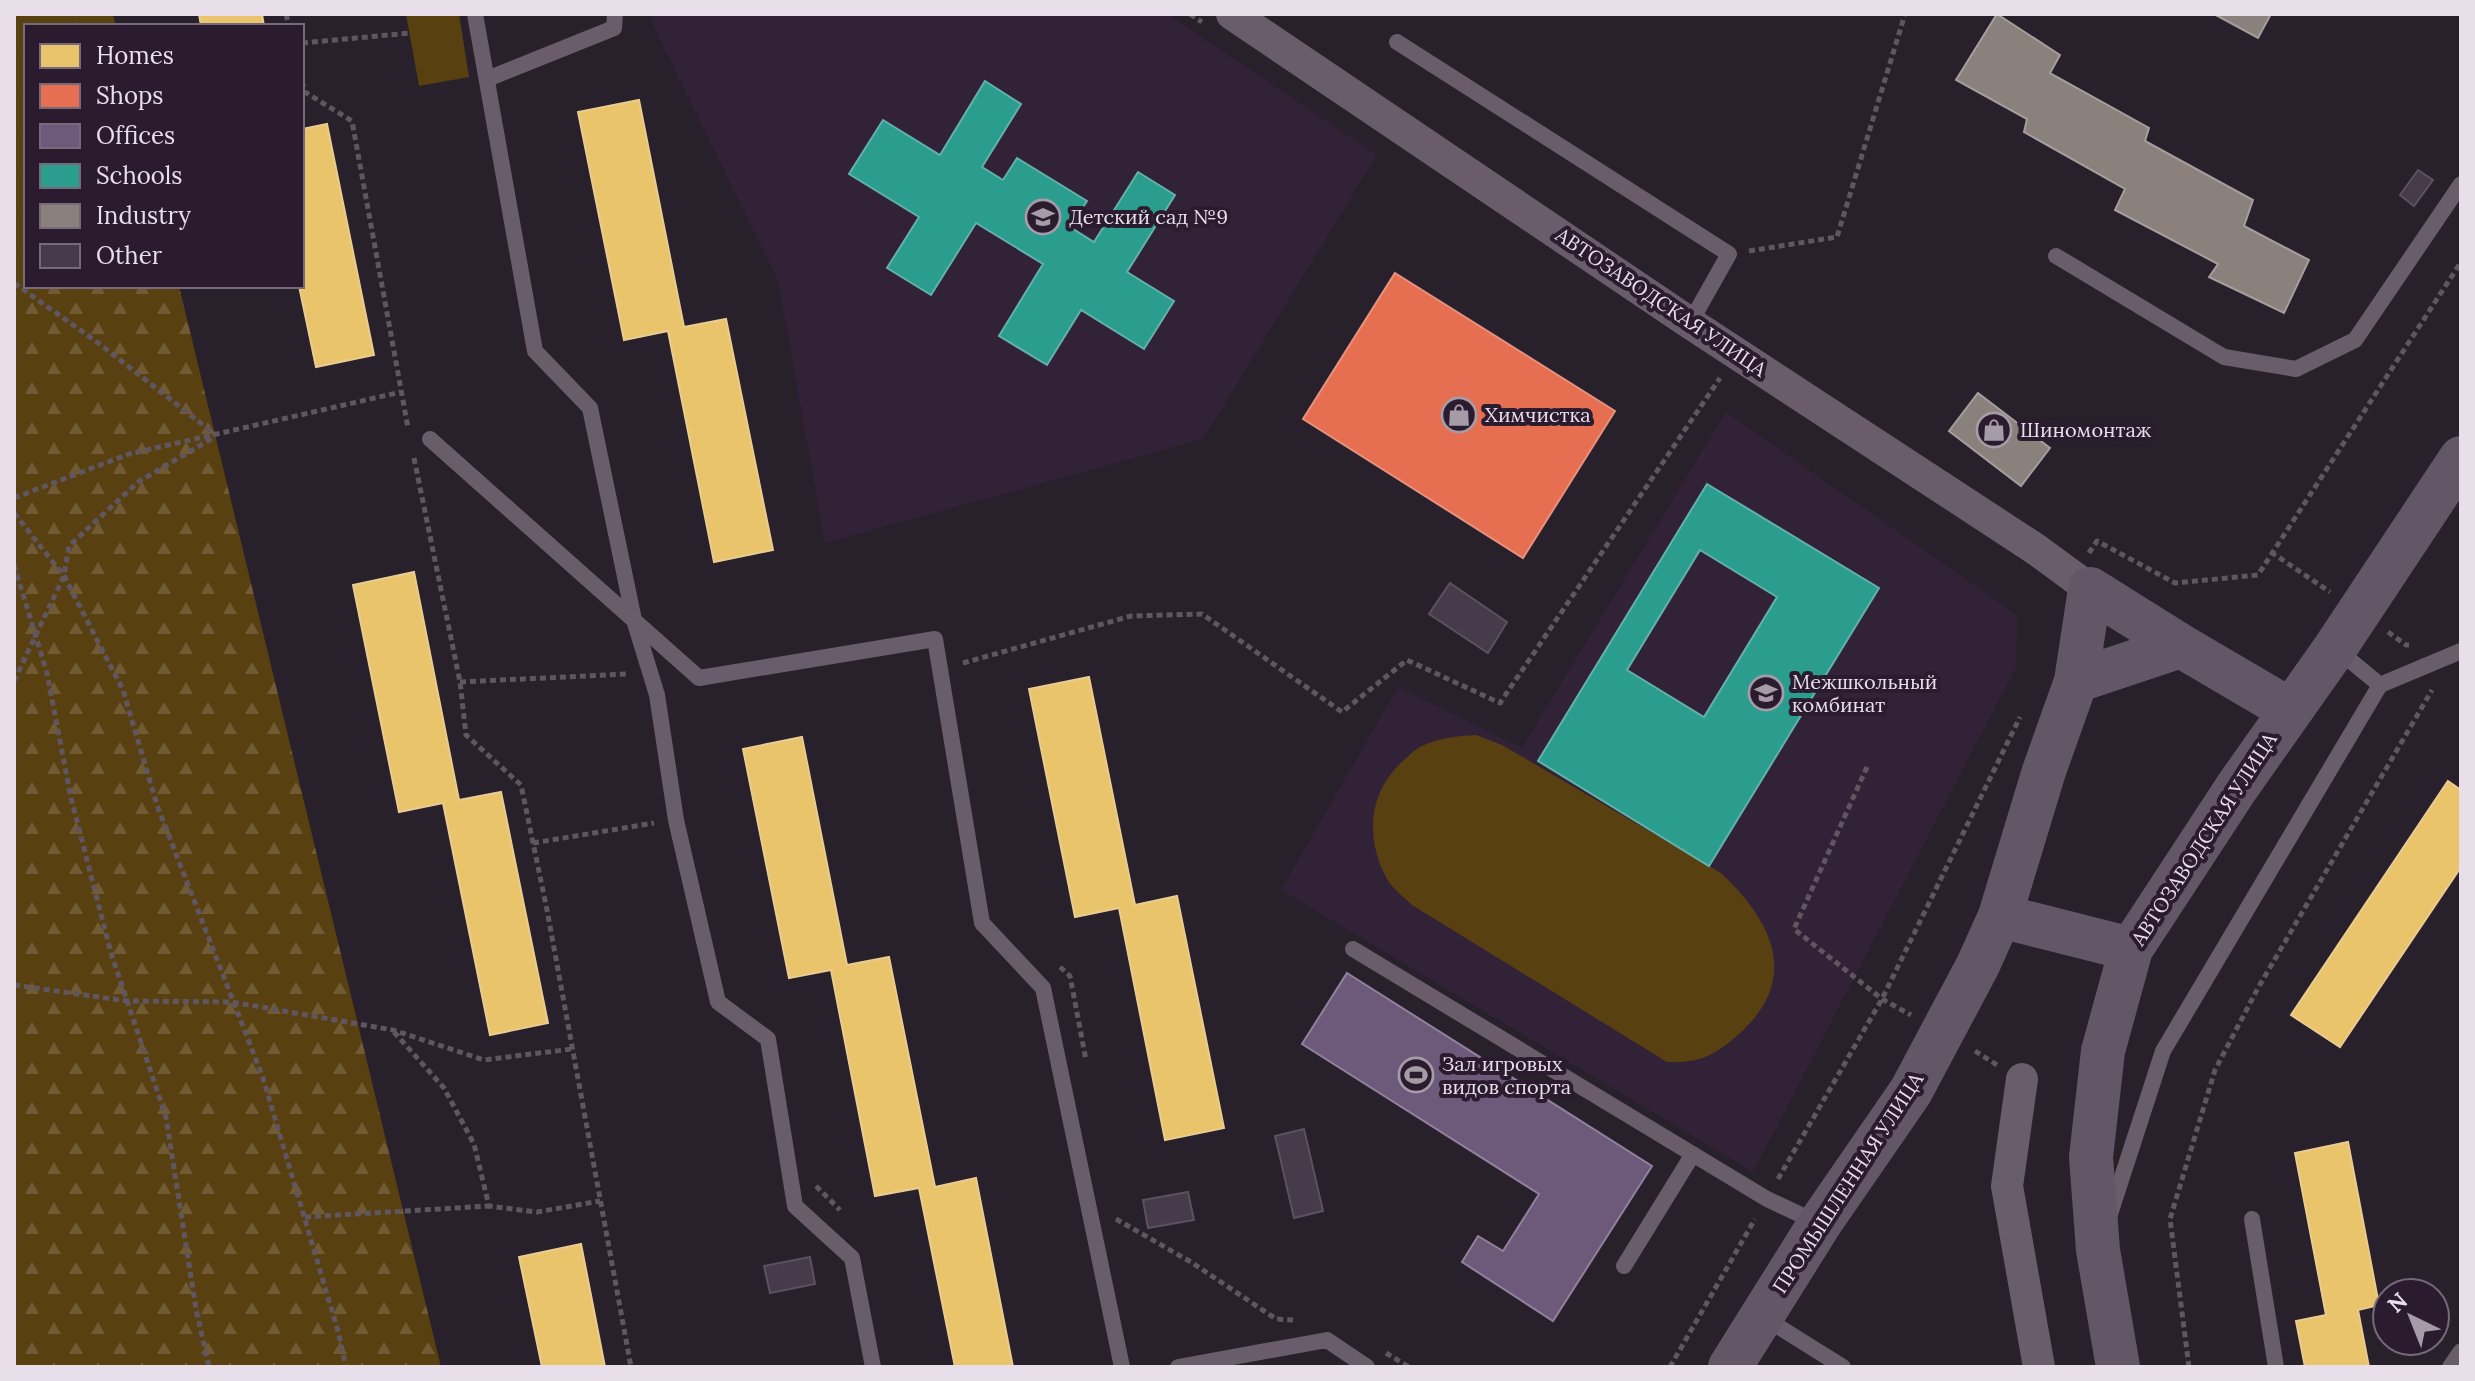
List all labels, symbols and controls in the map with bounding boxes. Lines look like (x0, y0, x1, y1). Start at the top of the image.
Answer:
legend (24, 24, 304, 288)
text: Homes (96, 40, 174, 71)
text: Shops (96, 80, 163, 111)
text: Offices (96, 120, 175, 151)
text: Schools (96, 160, 182, 191)
school or university icon: Детский сад №9 (1024, 198, 1062, 236)
text: Industry (96, 200, 191, 231)
place label: Детский сад №9 (1069, 204, 1228, 229)
street label: АВТОЗАВОДСКАЯ УЛИЦА (1550, 221, 1772, 382)
text: Other (96, 240, 163, 271)
shop icon: Химчистка (1440, 396, 1478, 434)
place label: Химчистка (1485, 402, 1591, 427)
shop icon: Шиномонтаж (1975, 411, 2013, 449)
place label: Шиномонтаж (2020, 417, 2152, 442)
place label: Межшкольный комбинат (1792, 669, 1937, 717)
school or university icon: Межшкольный комбинат (1747, 674, 1785, 712)
street label: АВТОЗАВОДСКАЯ УЛИЦА (2125, 727, 2282, 951)
place label: Зал игровых видов спорта (1442, 1051, 1571, 1099)
sports icon: Зал игровых видов спорта (1397, 1056, 1435, 1094)
street label: ПРОМЫШЛЕННАЯ УЛИЦА (1767, 1067, 1929, 1298)
north arrow (2371, 1277, 2451, 1357)
text: N (2382, 1286, 2413, 1318)

